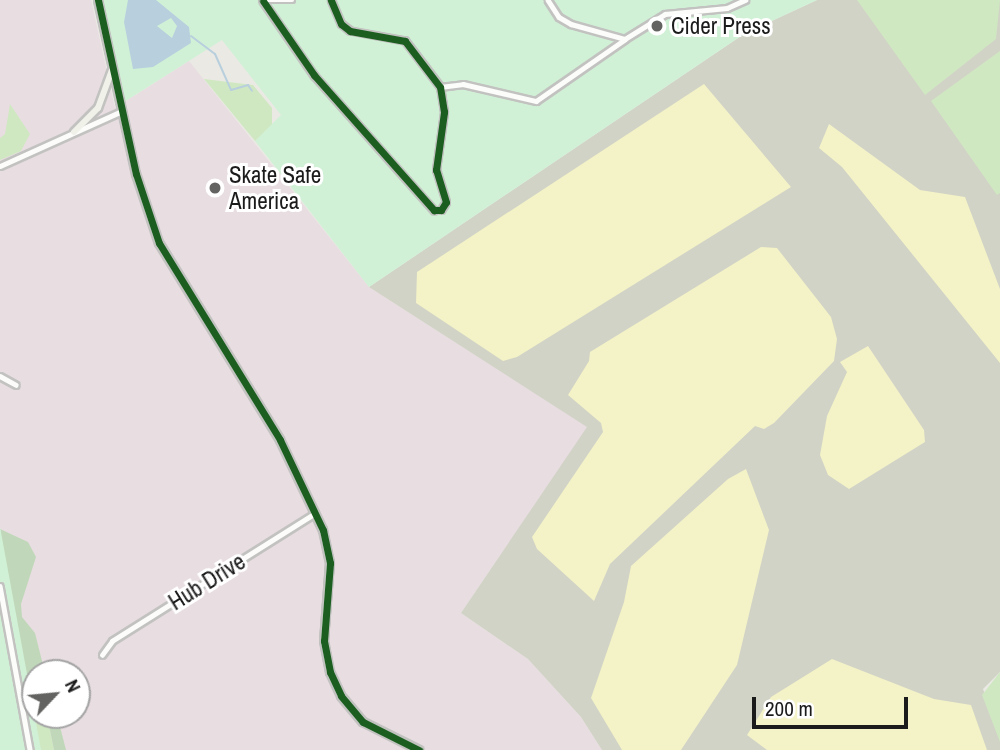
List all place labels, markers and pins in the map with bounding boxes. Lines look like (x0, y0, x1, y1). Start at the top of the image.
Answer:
place label: Cider Press (671, 12, 771, 40)
marker: Cider Press (649, 18, 665, 34)
place label: Skate Safe America (229, 161, 321, 215)
marker: Skate Safe America (207, 180, 223, 196)

